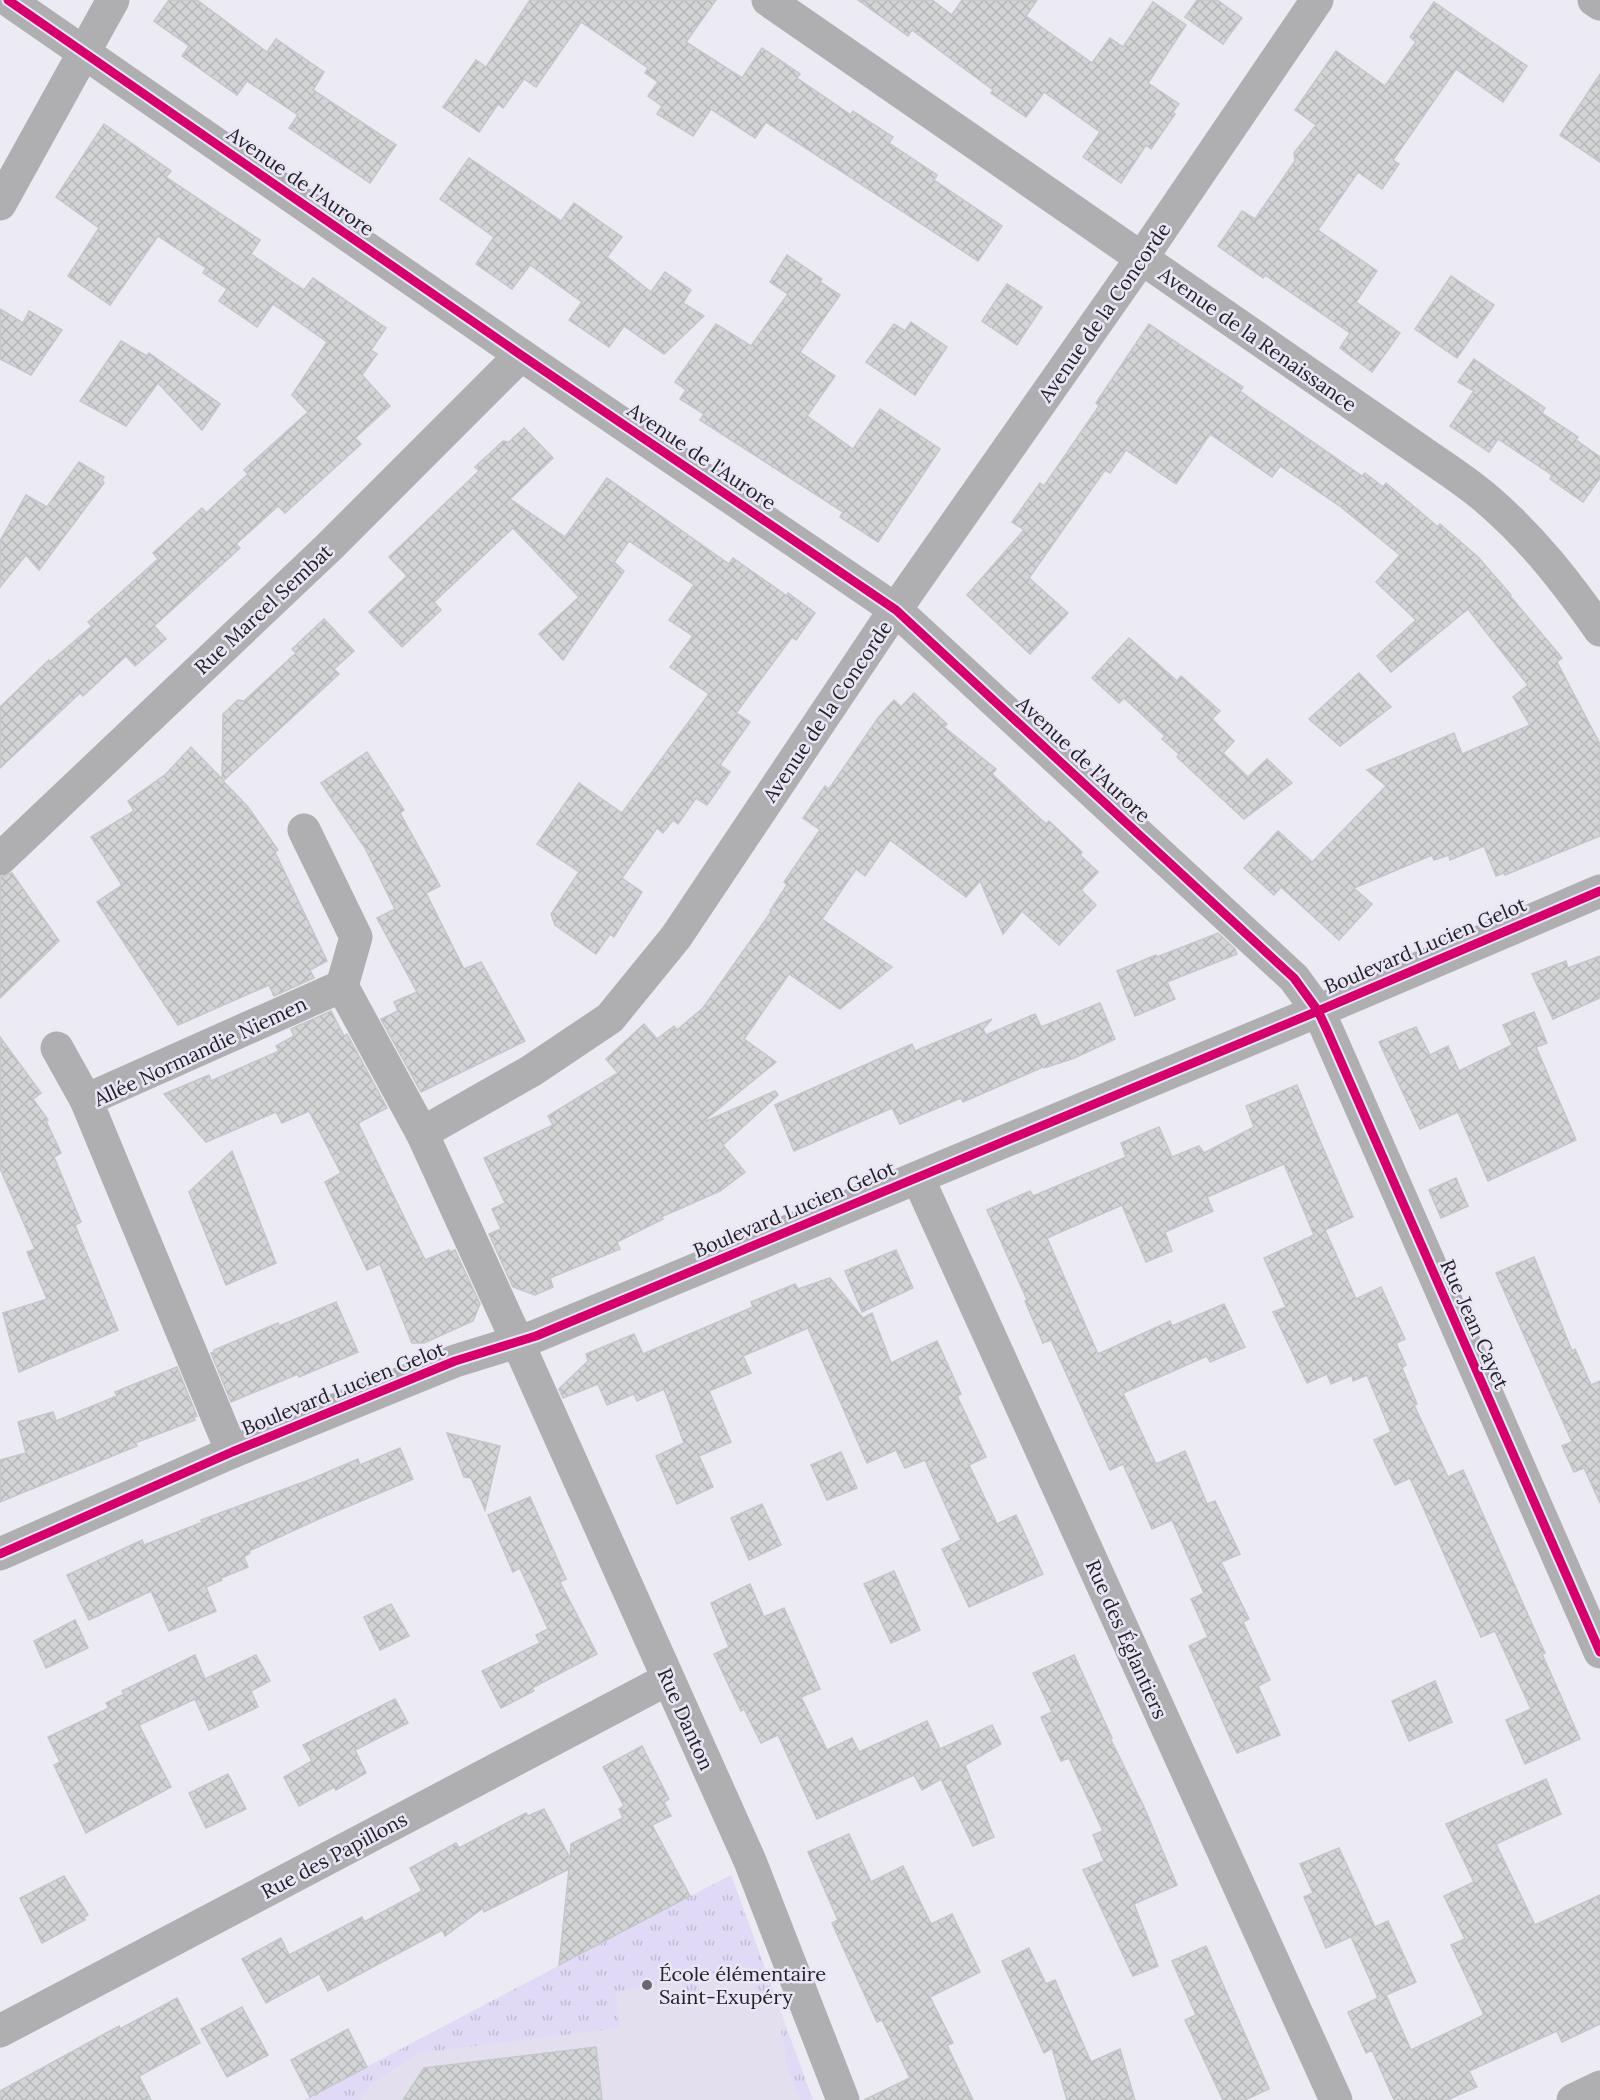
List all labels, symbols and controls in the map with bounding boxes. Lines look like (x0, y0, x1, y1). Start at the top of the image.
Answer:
street label: Avenue de l'Aurore (222, 120, 380, 241)
street label: Avenue de la Concorde (1032, 217, 1176, 407)
street label: Avenue de la Renaissance (1153, 261, 1362, 417)
street label: Avenue de l'Aurore (622, 396, 781, 515)
street label: Rue Marcel Sembat (189, 538, 337, 679)
street label: Avenue de la Concorde (756, 615, 897, 807)
street label: Avenue de l'Aurore (1011, 690, 1156, 828)
street label: Boulevard Lucien Gelot (1320, 891, 1530, 999)
street label: Allée Normandie Niemen (89, 991, 311, 1112)
street label: Boulevard Lucien Gelot (689, 1155, 899, 1263)
street label: Rue Jean Cayet (1435, 1255, 1515, 1393)
street label: Boulevard Lucien Gelot (238, 1336, 449, 1440)
street label: Rue des Églantiers (1081, 1556, 1173, 1722)
street label: Rue Danton (652, 1664, 720, 1774)
street label: Rue des Papillons (257, 1806, 411, 1904)
place label: École élémentaire Saint-Exupéry (659, 1961, 826, 2009)
marker: École élémentaire Saint-Exupéry (640, 1978, 654, 1992)

